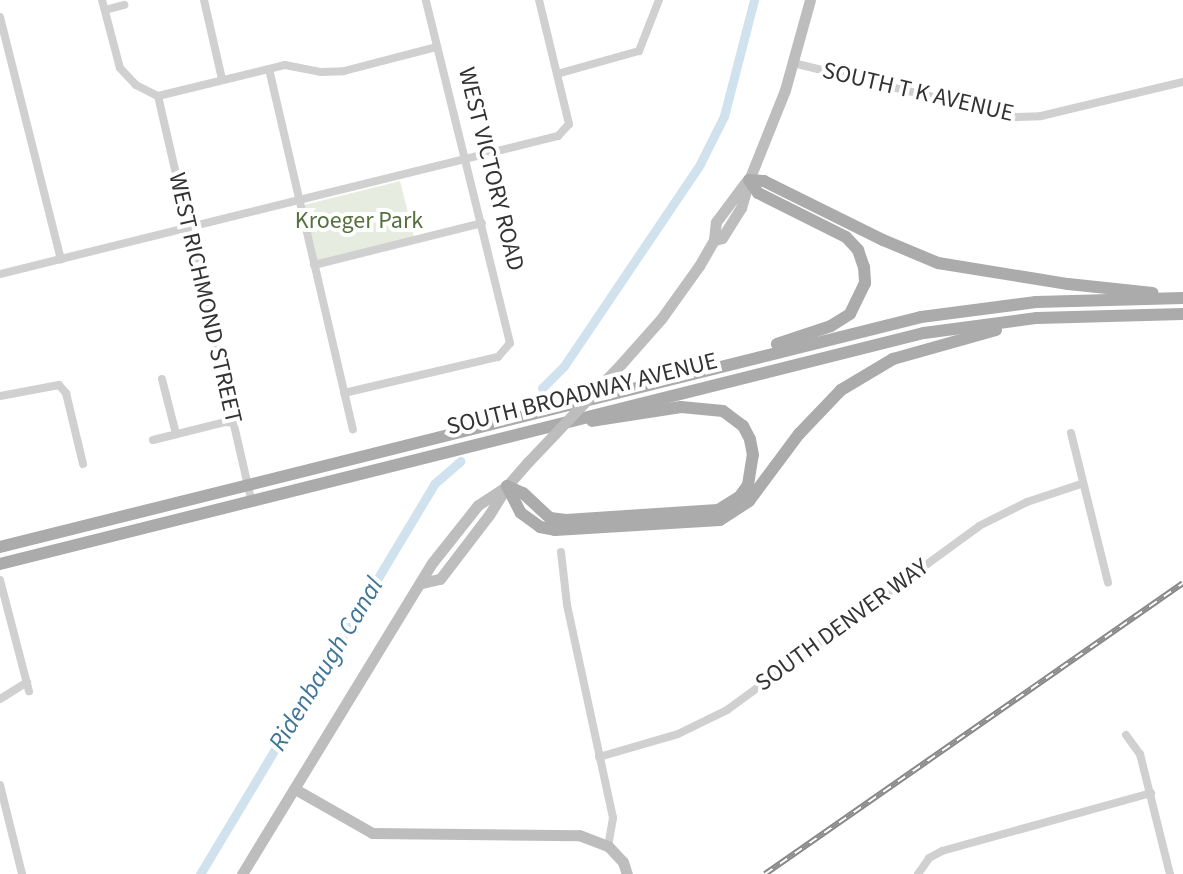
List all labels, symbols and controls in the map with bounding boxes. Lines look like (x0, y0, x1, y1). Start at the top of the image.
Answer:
street label: SOUTH T K AVENUE (820, 56, 1016, 128)
street label: WEST VICTORY ROAD (452, 64, 530, 274)
street label: WEST RICHMOND STREET (162, 170, 248, 426)
park label: Kroeger Park (295, 207, 423, 235)
street label: SOUTH BROADWAY AVENUE (444, 346, 720, 442)
street label: SOUTH DENVER WAY (750, 553, 934, 697)
water label: Ridenbaugh Canal (262, 572, 390, 756)

